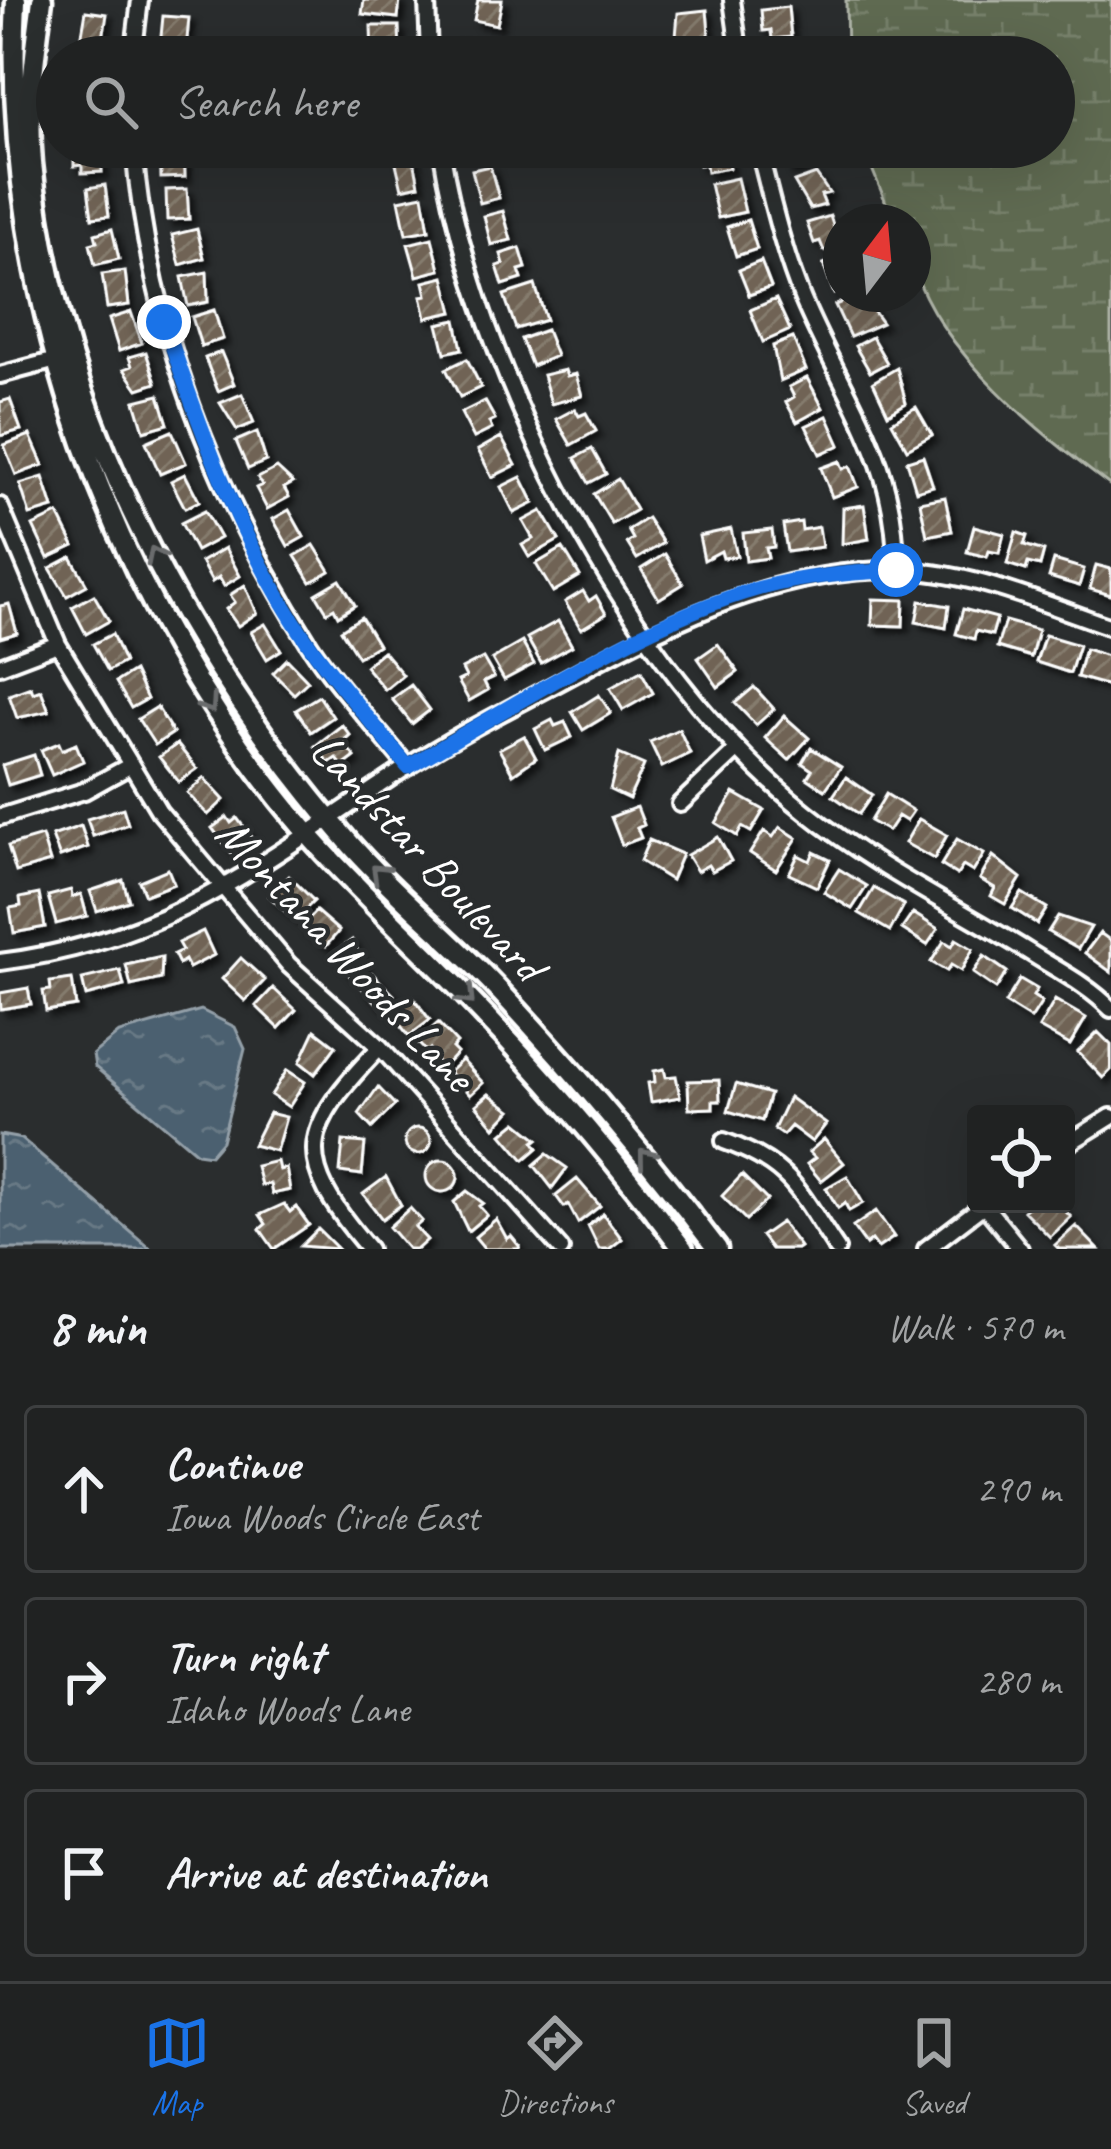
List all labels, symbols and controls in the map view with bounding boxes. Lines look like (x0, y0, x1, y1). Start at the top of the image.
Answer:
search box (36, 36, 1075, 168)
icon: search (78, 69, 144, 135)
text: Search here (174, 74, 357, 131)
north arrow (823, 204, 931, 312)
route end (137, 295, 191, 349)
route start (869, 543, 923, 597)
one-way arrow (146, 546, 169, 568)
one-way arrow (195, 692, 217, 714)
street label: Landstar Boulevard (298, 720, 562, 998)
street label: Montana Woods Lane (203, 804, 491, 1106)
one-way arrow (371, 865, 393, 887)
one-way arrow (453, 983, 475, 1005)
map controls (967, 1105, 1075, 1213)
button: locate (967, 1105, 1075, 1213)
one-way arrow (638, 1148, 660, 1170)
text: 8 min (48, 1295, 146, 1359)
text: Walk · 570 m (887, 1303, 1063, 1352)
text: Continue (165, 1436, 299, 1493)
icon: ahead (51, 1456, 117, 1522)
text: 290 m (976, 1465, 1060, 1514)
text: Iowa Woods Circle East (165, 1493, 479, 1542)
text: Turn right (165, 1628, 323, 1685)
icon: right (51, 1648, 117, 1714)
text: 280 m (976, 1657, 1060, 1706)
text: Idaho Woods Lane (165, 1685, 410, 1734)
icon: arrive (51, 1840, 117, 1906)
text: Arrive at destination (165, 1845, 487, 1902)
tab: Map (144, 2010, 210, 2124)
tab: Directions (498, 2010, 613, 2124)
tab: Saved (901, 2010, 967, 2124)

